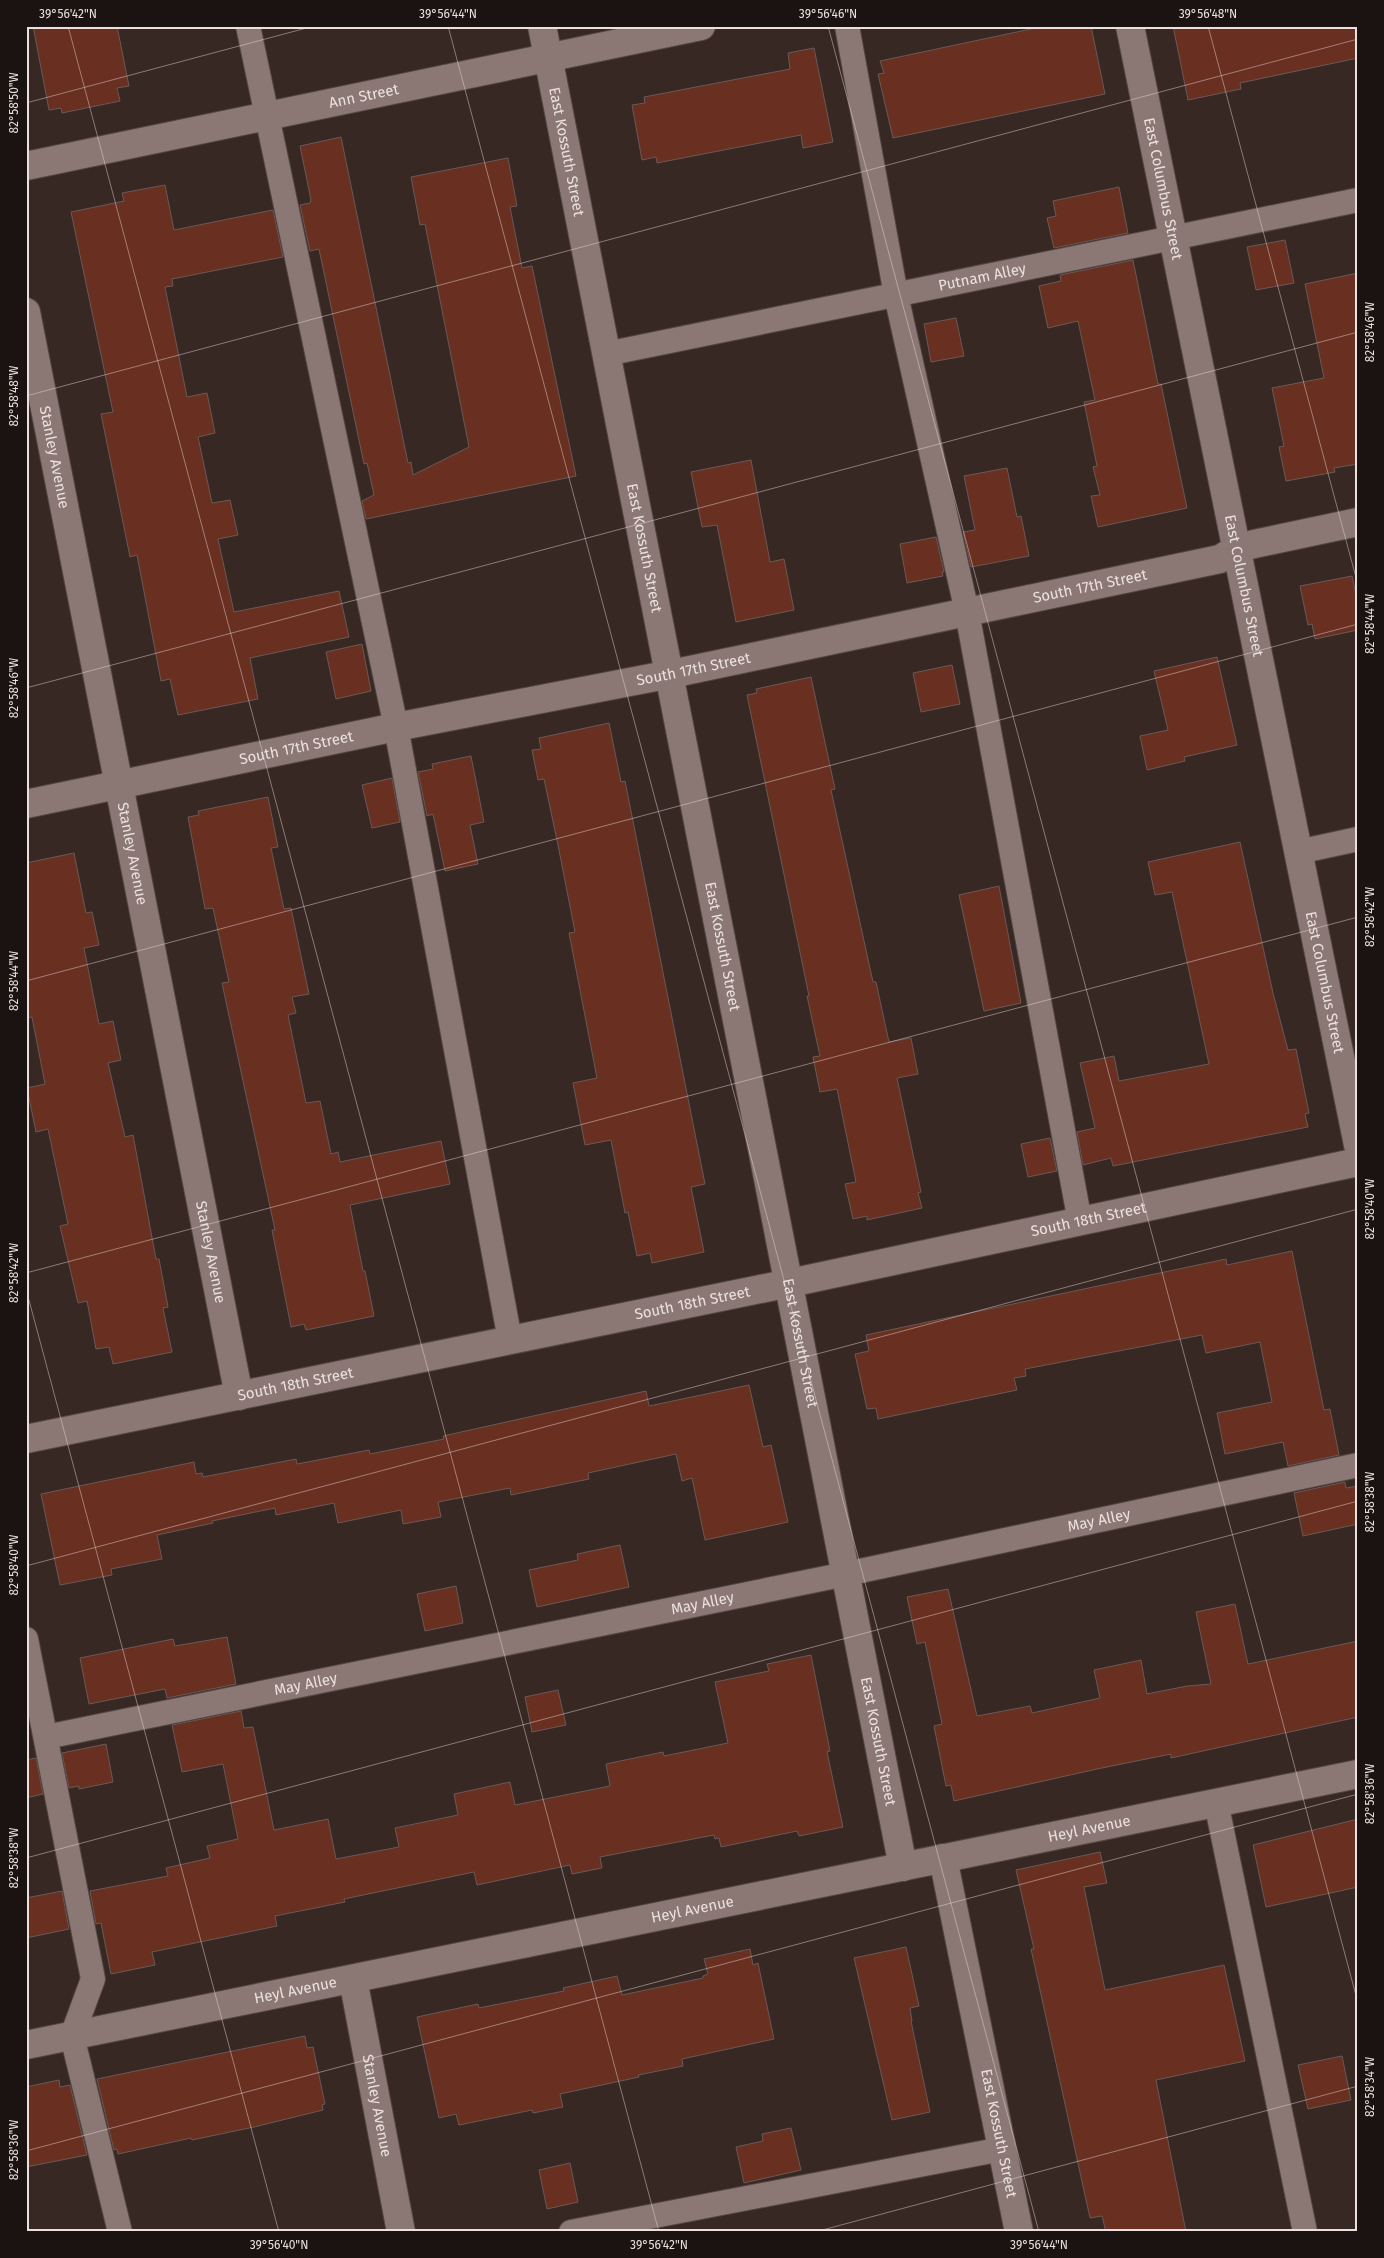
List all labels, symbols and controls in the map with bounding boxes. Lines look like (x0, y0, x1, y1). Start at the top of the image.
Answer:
text: 39°56'42"N (39, 7, 97, 21)
text: 39°56'44"N (419, 7, 477, 21)
text: 39°56'46"N (799, 7, 857, 21)
text: 39°56'48"N (1179, 7, 1237, 21)
text: 82°58'50"W (7, 72, 21, 134)
street label: Ann Street (327, 80, 401, 112)
street label: East Kossuth Street (545, 85, 588, 218)
street label: East Columbus Street (1140, 116, 1187, 262)
street label: Putnam Alley (937, 259, 1028, 295)
text: 82°58'46"W (1363, 302, 1377, 362)
text: 82°58'48"W (7, 366, 21, 426)
street label: Stanley Avenue (36, 404, 73, 510)
street label: East Kossuth Street (623, 482, 666, 615)
street label: East Columbus Street (1221, 513, 1267, 659)
street label: South 17th Street (1031, 565, 1149, 607)
text: 82°58'44"W (1363, 594, 1377, 654)
street label: South 17th Street (635, 648, 753, 689)
text: 82°58'46"W (7, 658, 21, 718)
street label: South 17th Street (238, 727, 355, 768)
street label: Stanley Avenue (114, 801, 151, 906)
street label: East Kossuth Street (701, 880, 744, 1013)
text: 82°58'42"W (1363, 887, 1377, 947)
street label: East Columbus Street (1302, 910, 1348, 1056)
text: 82°58'44"W (7, 951, 21, 1011)
text: 82°58'40"W (1363, 1178, 1377, 1239)
street label: South 18th Street (1029, 1198, 1148, 1240)
street label: Stanley Avenue (192, 1199, 230, 1305)
text: 82°58'42"W (7, 1243, 21, 1303)
street label: East Kossuth Street (779, 1277, 822, 1410)
street label: South 18th Street (633, 1282, 752, 1324)
street label: South 18th Street (236, 1363, 355, 1405)
text: 82°58'38"W (1363, 1471, 1377, 1532)
street label: May Alley (1066, 1505, 1133, 1536)
text: 82°58'40"W (7, 1534, 21, 1595)
street label: May Alley (669, 1588, 736, 1618)
street label: May Alley (273, 1669, 339, 1699)
street label: East Kossuth Street (857, 1675, 900, 1808)
text: 82°58'36"W (1363, 1764, 1377, 1824)
street label: Heyl Avenue (1046, 1811, 1132, 1846)
text: 82°58'38"W (7, 1827, 21, 1888)
street label: Heyl Avenue (649, 1892, 735, 1927)
street label: Heyl Avenue (253, 1973, 338, 2007)
street label: Stanley Avenue (358, 2053, 396, 2159)
text: 82°58'34"W (1363, 2057, 1377, 2117)
street label: East Kossuth Street (977, 2067, 1021, 2200)
text: 82°58'36"W (7, 2120, 21, 2180)
text: 39°56'40"N (250, 2238, 308, 2252)
text: 39°56'42"N (630, 2238, 688, 2252)
text: 39°56'44"N (1010, 2238, 1068, 2252)

